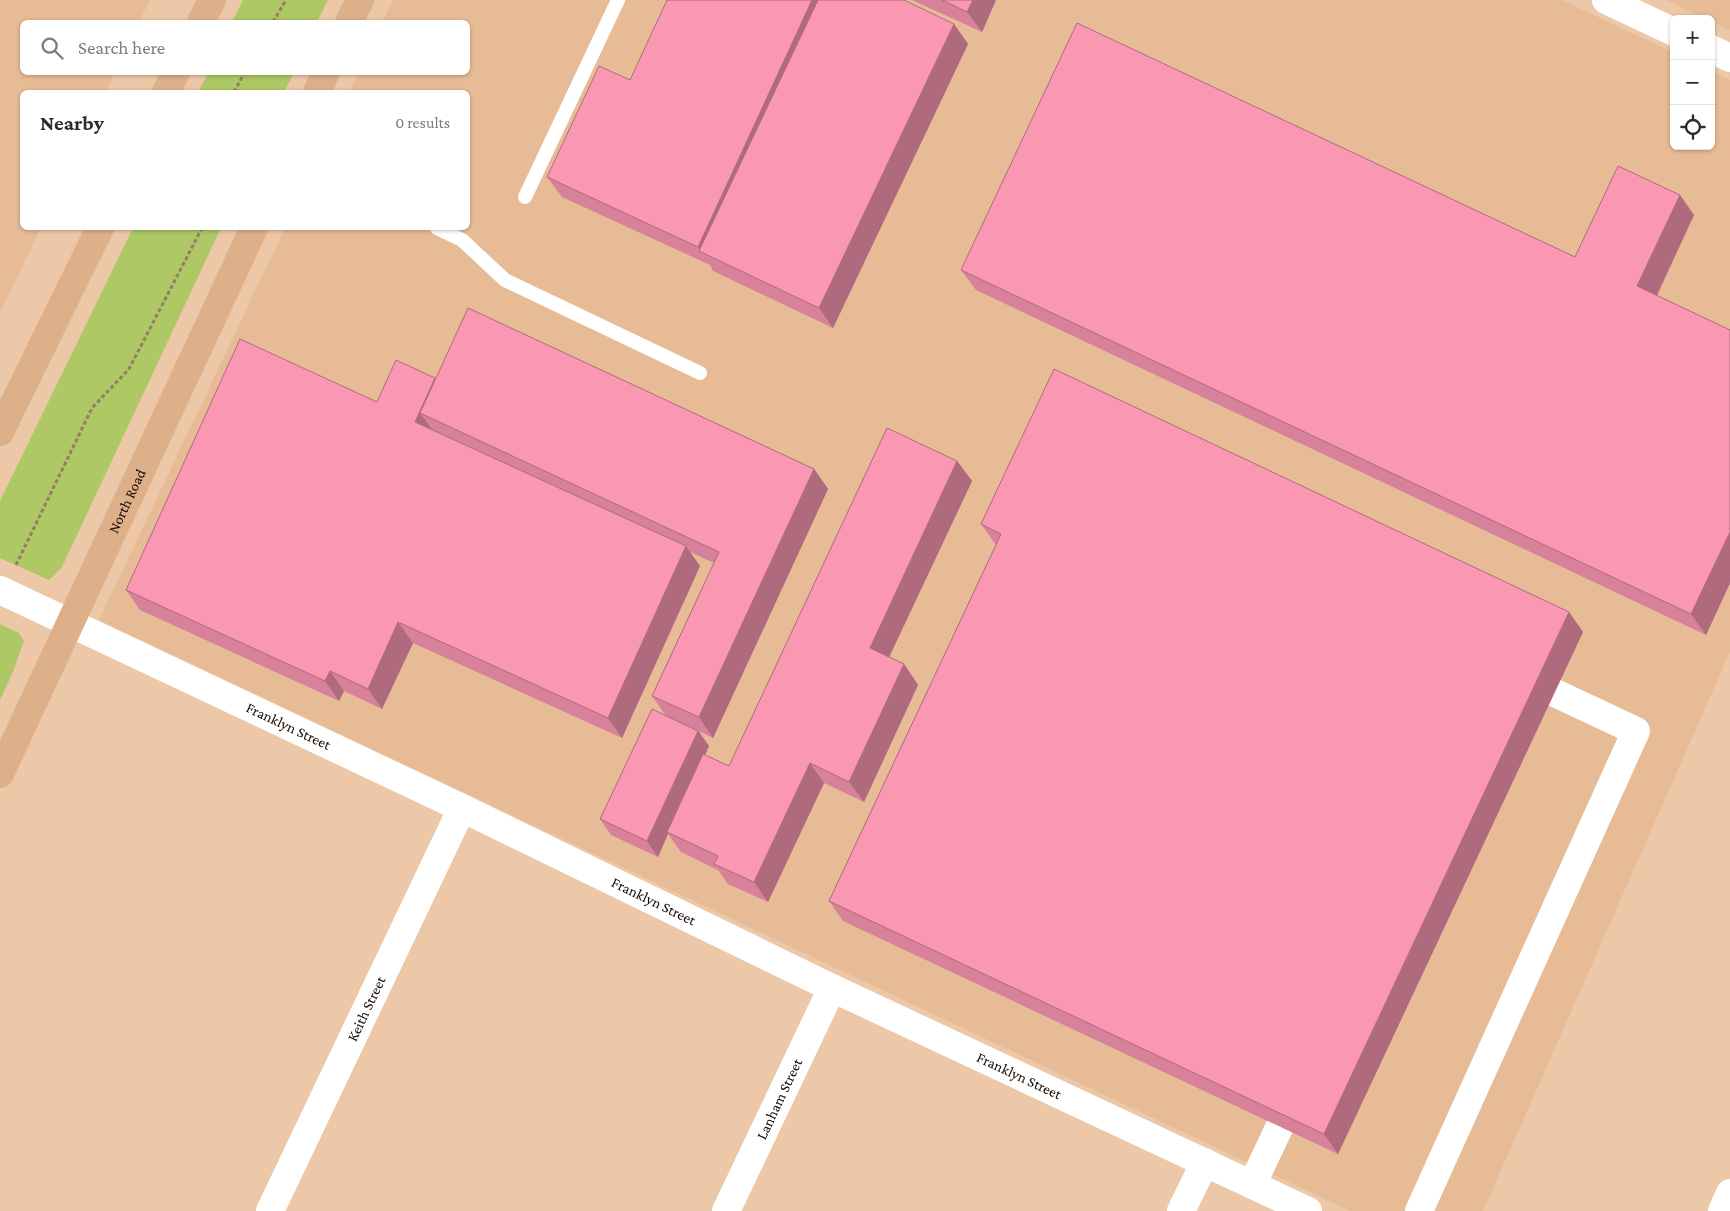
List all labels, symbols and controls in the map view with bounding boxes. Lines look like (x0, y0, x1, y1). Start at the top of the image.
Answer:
map controls (1670, 15, 1715, 150)
button: + (1670, 15, 1715, 60)
search box (20, 20, 470, 75)
icon: search (38, 34, 66, 62)
text: Search here (78, 37, 165, 58)
button: − (1670, 60, 1715, 105)
button: locate (1670, 105, 1715, 150)
text: Nearby (40, 111, 104, 135)
text: 0 results (395, 114, 450, 131)
street label: North Road (105, 466, 149, 536)
street label: Franklyn Street (244, 699, 334, 753)
street label: Franklyn Street (609, 874, 699, 929)
street label: Keith Street (344, 973, 389, 1044)
street label: Franklyn Street (974, 1049, 1065, 1103)
street label: Lanham Street (753, 1055, 806, 1142)

